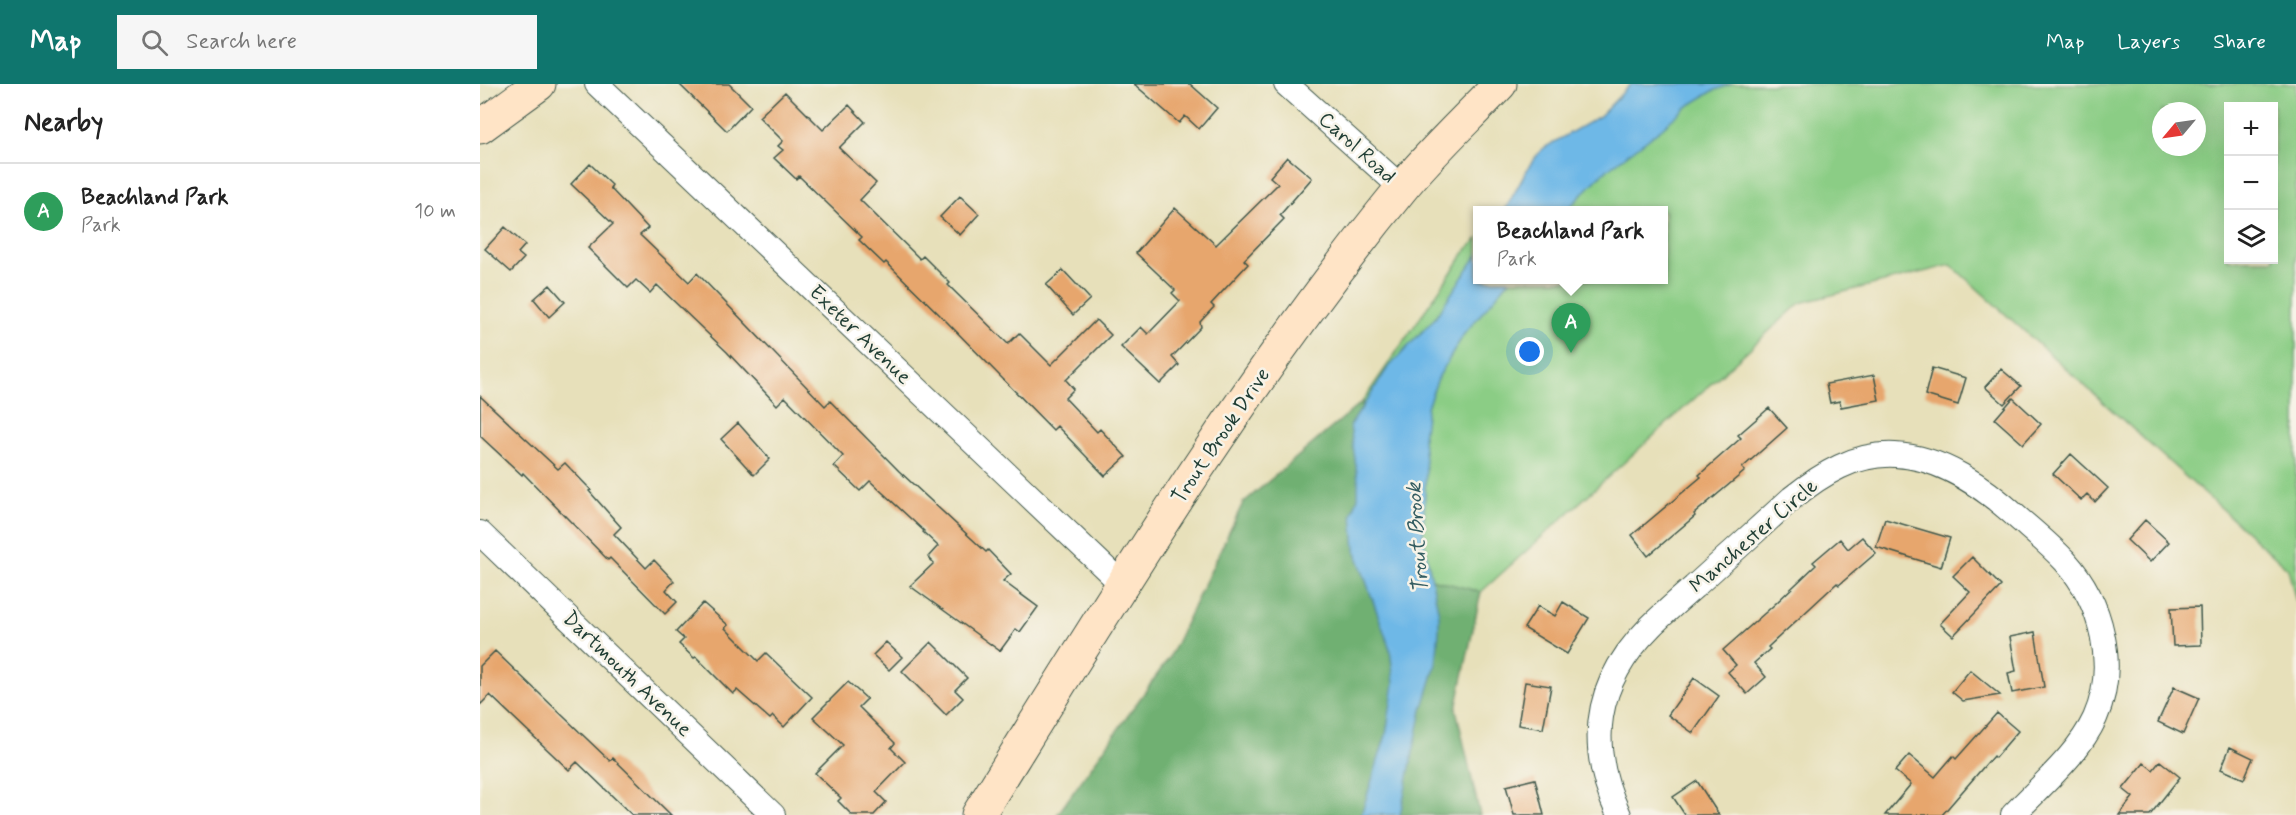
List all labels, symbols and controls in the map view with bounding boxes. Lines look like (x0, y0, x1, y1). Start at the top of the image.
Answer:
search box (117, 15, 537, 69)
text: Map (30, 24, 81, 61)
icon: search (138, 26, 171, 59)
text: Search here (186, 28, 297, 56)
text: Map (2046, 28, 2084, 56)
text: Layers (2117, 28, 2180, 56)
text: Share (2213, 28, 2266, 56)
north arrow (2152, 102, 2206, 156)
map controls (2224, 102, 2278, 264)
button: + (2224, 102, 2278, 156)
text: Nearby (24, 106, 103, 140)
street label: Carol Road (1312, 106, 1402, 190)
button: − (2224, 156, 2278, 210)
text: Beachland Park (81, 184, 228, 212)
text: A (37, 198, 50, 225)
text: 10 m (414, 198, 456, 225)
popup (1473, 206, 1668, 284)
button: layers (2224, 210, 2278, 264)
text: Park (81, 212, 121, 239)
text: Beachland Park (1497, 218, 1644, 246)
text: Park (1497, 246, 1537, 273)
street label: Exeter Avenue (803, 279, 917, 391)
pin: A (1552, 304, 1590, 353)
your location (1515, 337, 1544, 366)
street label: Trout Brook Drive (1165, 362, 1277, 510)
street label: Manchester Circle (1684, 472, 1824, 600)
water label: Trout Brook (1400, 480, 1436, 594)
street label: Dartmouth Avenue (556, 605, 698, 743)

